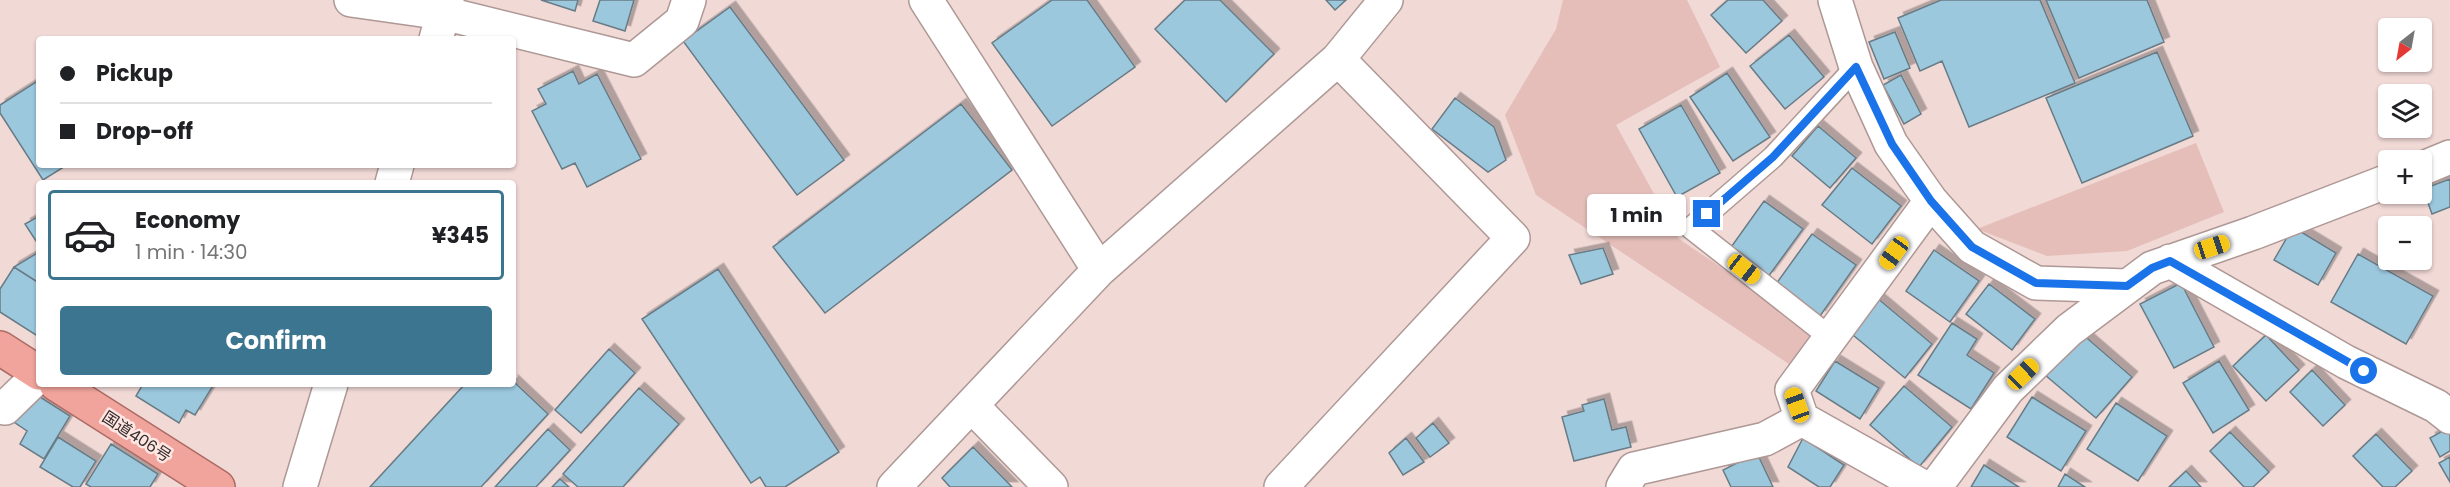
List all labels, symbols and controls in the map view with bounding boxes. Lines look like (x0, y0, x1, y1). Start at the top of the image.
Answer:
north arrow (2378, 18, 2432, 72)
map controls (2378, 18, 2432, 270)
text: Pickup (96, 58, 173, 89)
button: layers (2378, 84, 2432, 138)
text: Drop-off (96, 116, 193, 147)
button: + (2378, 150, 2432, 204)
callout: 1 min (1587, 193, 1686, 235)
route end (1693, 200, 1720, 227)
text: 1 min (1610, 201, 1663, 229)
text: Economy (135, 205, 240, 236)
icon: car (63, 208, 117, 262)
button: − (2378, 216, 2432, 270)
text: ¥345 (432, 220, 489, 251)
car (1876, 233, 1912, 273)
car (2192, 233, 2232, 261)
text: 1 min · 14:30 (135, 238, 248, 266)
car (1724, 251, 1764, 287)
button: Confirm (60, 306, 492, 375)
car (2004, 355, 2042, 393)
route start (2350, 357, 2377, 384)
car (1782, 385, 1812, 425)
street label: 国道406号 (98, 405, 176, 467)

